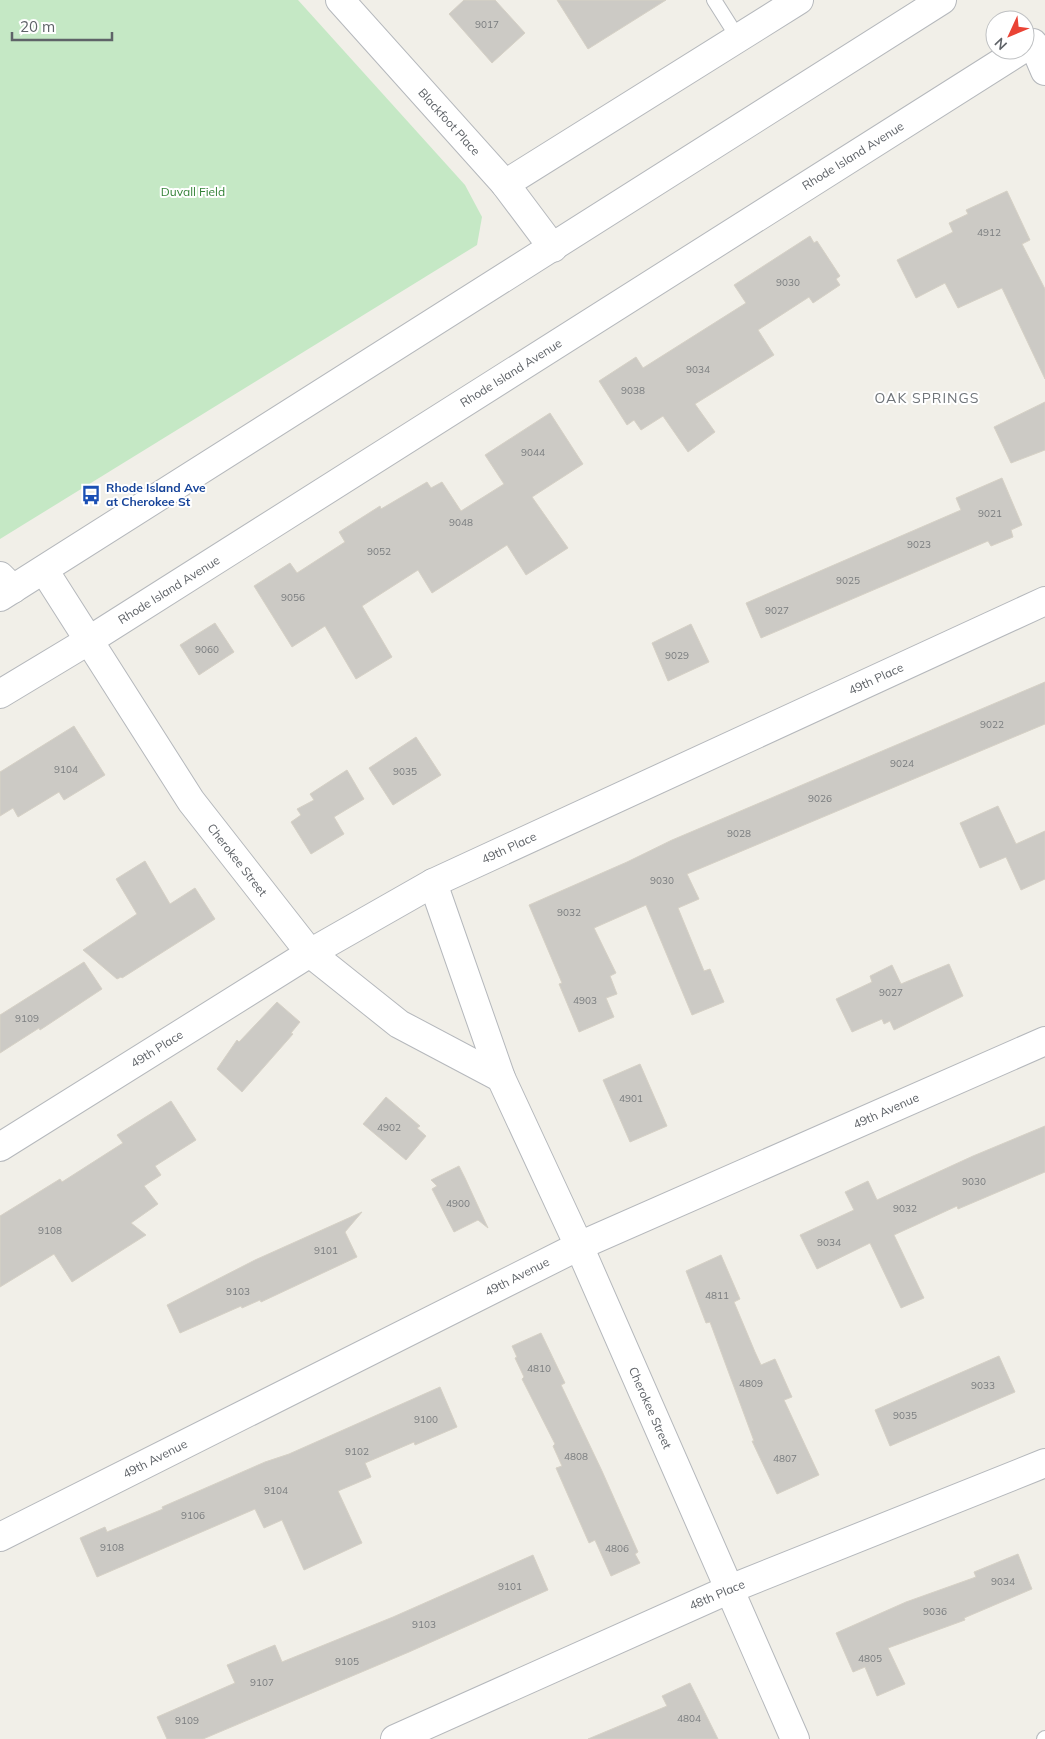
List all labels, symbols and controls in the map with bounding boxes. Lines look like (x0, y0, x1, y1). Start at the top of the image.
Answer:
scale bar (12, 10, 112, 42)
north arrow (985, 10, 1035, 60)
text: 20 m (20, 17, 55, 36)
house number: 9017 (475, 18, 499, 31)
text: N (991, 34, 1011, 54)
street label: Blackfoot Place (415, 85, 484, 158)
street label: Rhode Island Avenue (799, 118, 906, 193)
park label: Duvall Field (161, 184, 225, 199)
house number: 4912 (977, 226, 1001, 239)
house number: 9030 (776, 276, 800, 289)
street label: Rhode Island Avenue (457, 335, 564, 410)
house number: 9034 (686, 363, 710, 376)
house number: 9038 (621, 384, 645, 397)
district label: OAK SPRINGS (874, 389, 980, 407)
house number: 9044 (521, 446, 545, 459)
place label: Rhode Island Ave at Cherokee St (106, 480, 206, 509)
bus stop icon: Rhode Island Ave at Cherokee St (80, 484, 102, 506)
house number: 9021 (978, 507, 1002, 520)
house number: 9048 (449, 516, 473, 529)
house number: 9023 (907, 538, 931, 551)
house number: 9052 (367, 545, 391, 558)
street label: Rhode Island Avenue (115, 552, 222, 627)
house number: 9025 (836, 574, 860, 587)
house number: 9056 (281, 591, 305, 604)
house number: 9027 (765, 604, 789, 617)
house number: 9060 (195, 643, 219, 656)
house number: 9029 (665, 649, 689, 662)
street label: 49th Place (846, 659, 906, 698)
house number: 9022 (980, 718, 1004, 731)
house number: 9024 (890, 757, 914, 770)
house number: 9104 (54, 763, 78, 776)
house number: 9035 (393, 765, 417, 778)
house number: 9026 (808, 792, 832, 805)
street label: Cherokee Street (204, 820, 270, 899)
house number: 9028 (727, 827, 751, 840)
street label: 49th Place (479, 828, 539, 867)
house number: 9030 (650, 874, 674, 887)
house number: 9032 (557, 906, 581, 919)
house number: 9027 (879, 986, 903, 999)
house number: 4903 (573, 994, 597, 1007)
house number: 9109 (15, 1012, 39, 1025)
street label: 49th Place (128, 1027, 186, 1071)
street label: 49th Avenue (851, 1089, 921, 1132)
house number: 4901 (619, 1092, 643, 1105)
house number: 4902 (377, 1121, 401, 1134)
house number: 9030 (962, 1175, 986, 1188)
house number: 4900 (446, 1197, 470, 1210)
house number: 9032 (893, 1202, 917, 1215)
house number: 9108 (38, 1224, 62, 1237)
house number: 9034 (817, 1236, 841, 1249)
house number: 9101 (314, 1244, 338, 1257)
street label: 49th Avenue (482, 1254, 552, 1299)
house number: 9103 (226, 1285, 250, 1298)
house number: 4811 (705, 1289, 729, 1302)
house number: 4810 (527, 1362, 551, 1375)
street label: Cherokee Street (626, 1364, 675, 1451)
house number: 4809 (739, 1377, 763, 1390)
house number: 9033 (971, 1379, 995, 1392)
house number: 9035 (893, 1409, 917, 1422)
house number: 9100 (414, 1413, 438, 1426)
street label: 49th Avenue (120, 1436, 190, 1481)
house number: 9102 (345, 1445, 369, 1458)
house number: 4808 (564, 1450, 588, 1463)
house number: 4807 (773, 1452, 797, 1465)
house number: 9104 (264, 1484, 288, 1497)
house number: 9106 (181, 1509, 205, 1522)
house number: 9108 (100, 1541, 124, 1554)
house number: 4806 (605, 1542, 629, 1555)
house number: 9034 (991, 1575, 1015, 1588)
street label: 48th Place (687, 1576, 747, 1613)
house number: 9101 (498, 1580, 522, 1593)
house number: 9036 (923, 1605, 947, 1618)
house number: 9103 (412, 1618, 436, 1631)
house number: 4805 (858, 1652, 882, 1665)
house number: 9105 (335, 1655, 359, 1668)
house number: 9107 (250, 1676, 274, 1689)
house number: 4804 (677, 1712, 701, 1725)
house number: 9109 (175, 1714, 199, 1727)

